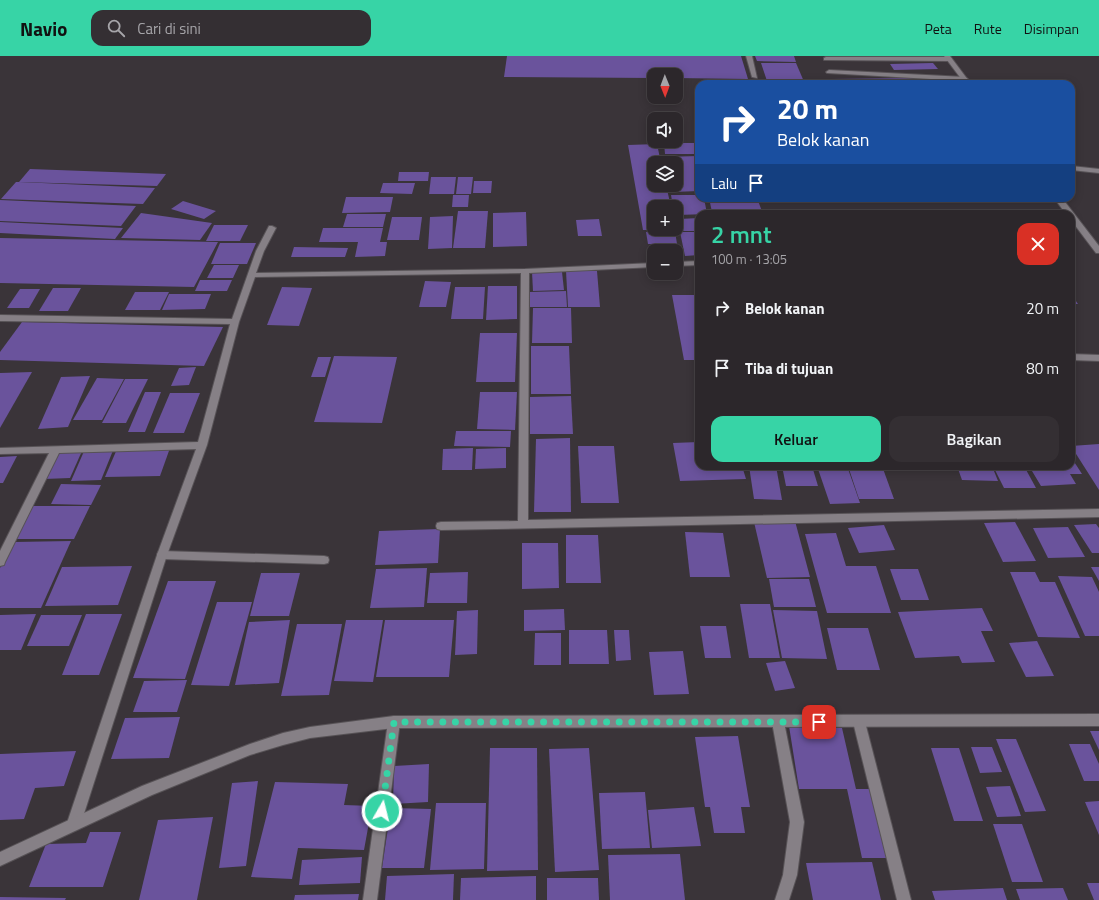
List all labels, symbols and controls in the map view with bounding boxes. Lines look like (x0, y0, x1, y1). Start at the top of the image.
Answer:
search box (91, 10, 371, 46)
text: Navio (20, 14, 67, 43)
icon: search (105, 17, 127, 39)
text: Cari di sini (137, 17, 201, 40)
text: Peta (925, 18, 952, 39)
text: Rute (974, 18, 1002, 39)
text: Disimpan (1024, 18, 1079, 39)
north arrow (647, 68, 683, 104)
map controls (647, 68, 683, 280)
text: 20 m (777, 87, 838, 130)
icon: right (711, 96, 763, 148)
button: sound (647, 112, 683, 148)
text: Belok kanan (777, 126, 869, 153)
button: layers (647, 156, 683, 192)
text: Lalu (711, 172, 737, 195)
icon: arrive (745, 172, 767, 194)
button: + (647, 200, 683, 236)
text: 2 mnt (711, 216, 772, 252)
button: close (1017, 223, 1059, 265)
button: − (647, 244, 683, 280)
text: 100 m · 13:05 (711, 249, 787, 269)
icon: right (711, 297, 733, 319)
text: Belok kanan (745, 297, 825, 320)
text: 20 m (1026, 297, 1059, 320)
icon: arrive (711, 357, 733, 379)
text: Tiba di tujuan (745, 357, 833, 380)
text: 80 m (1026, 357, 1059, 380)
button: Keluar (711, 416, 881, 462)
button: Bagikan (889, 416, 1059, 462)
pin (802, 705, 836, 739)
icon: arrive (808, 711, 830, 733)
position arrow (361, 790, 403, 832)

